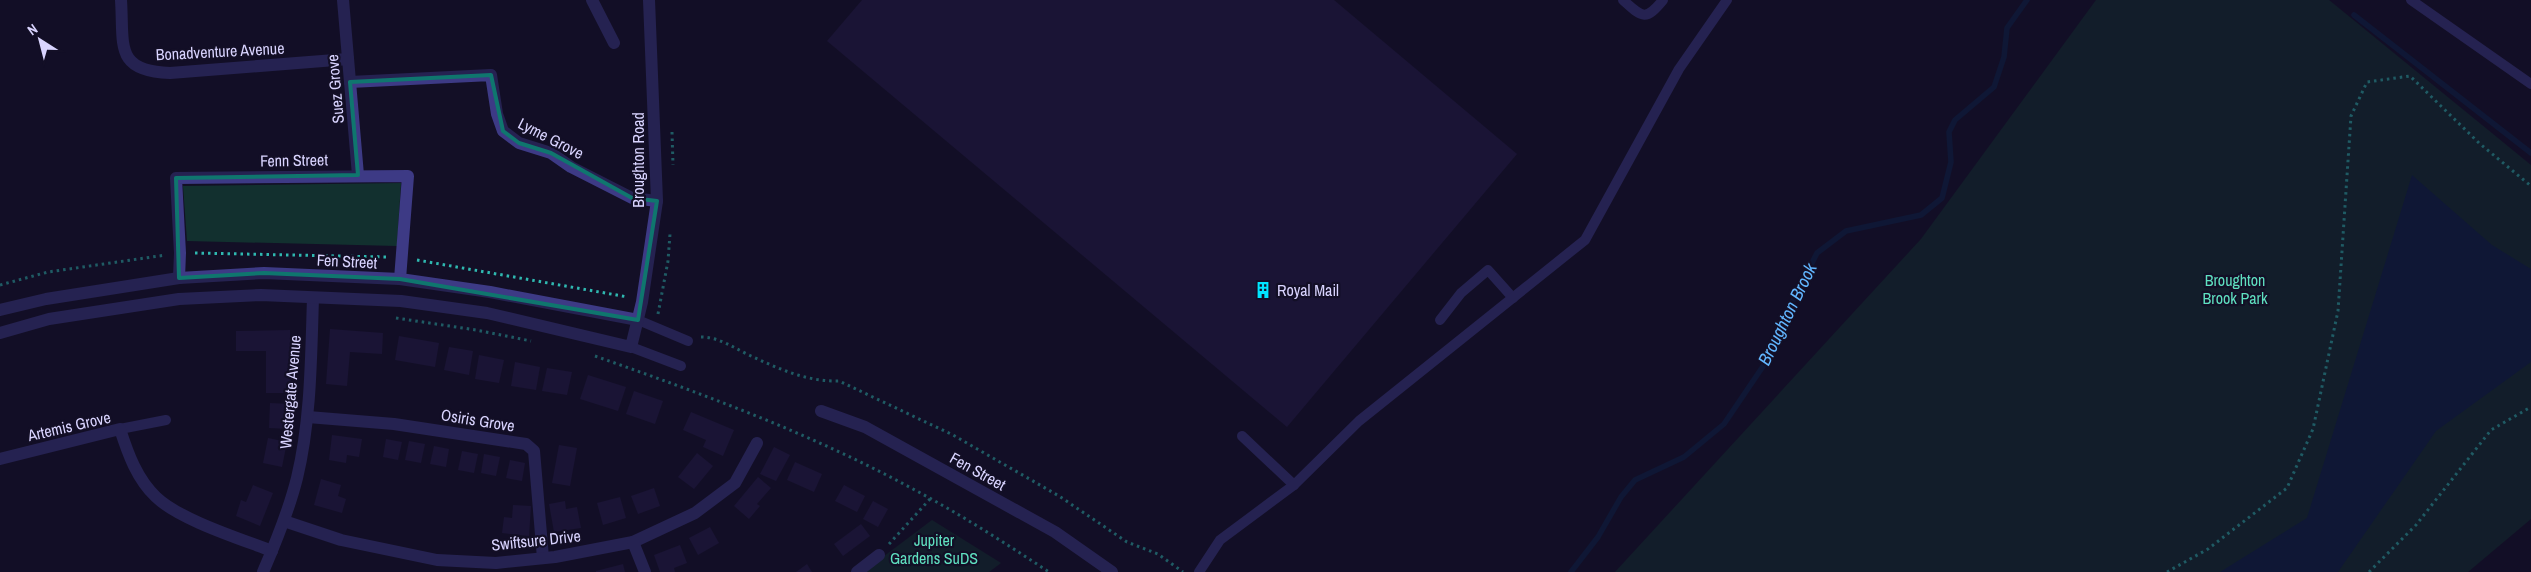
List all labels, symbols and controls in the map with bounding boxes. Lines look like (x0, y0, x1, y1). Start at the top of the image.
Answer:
north arrow (15, 15, 65, 65)
text: N (24, 20, 41, 39)
street label: Bonadventure Avenue (155, 37, 285, 65)
street label: Suez Grove (321, 54, 349, 124)
street label: Lyme Grove (514, 112, 588, 164)
street label: Broughton Road (627, 112, 649, 208)
street label: Fenn Street (260, 148, 328, 172)
street label: Fen Street (316, 248, 378, 274)
water label: Broughton Brook (1751, 258, 1823, 369)
park label: Broughton Brook Park (2203, 269, 2268, 309)
place label: Royal Mail (1277, 279, 1339, 301)
building icon: Royal Mail (1253, 280, 1273, 300)
street label: Westergate Avenue (274, 334, 306, 450)
street label: Osiris Grove (440, 403, 516, 437)
street label: Artemis Grove (24, 406, 113, 446)
street label: Fen Street (946, 447, 1010, 495)
street label: Swiftsure Drive (490, 524, 582, 556)
park label: Jupiter Gardens SuDS (890, 529, 978, 569)

